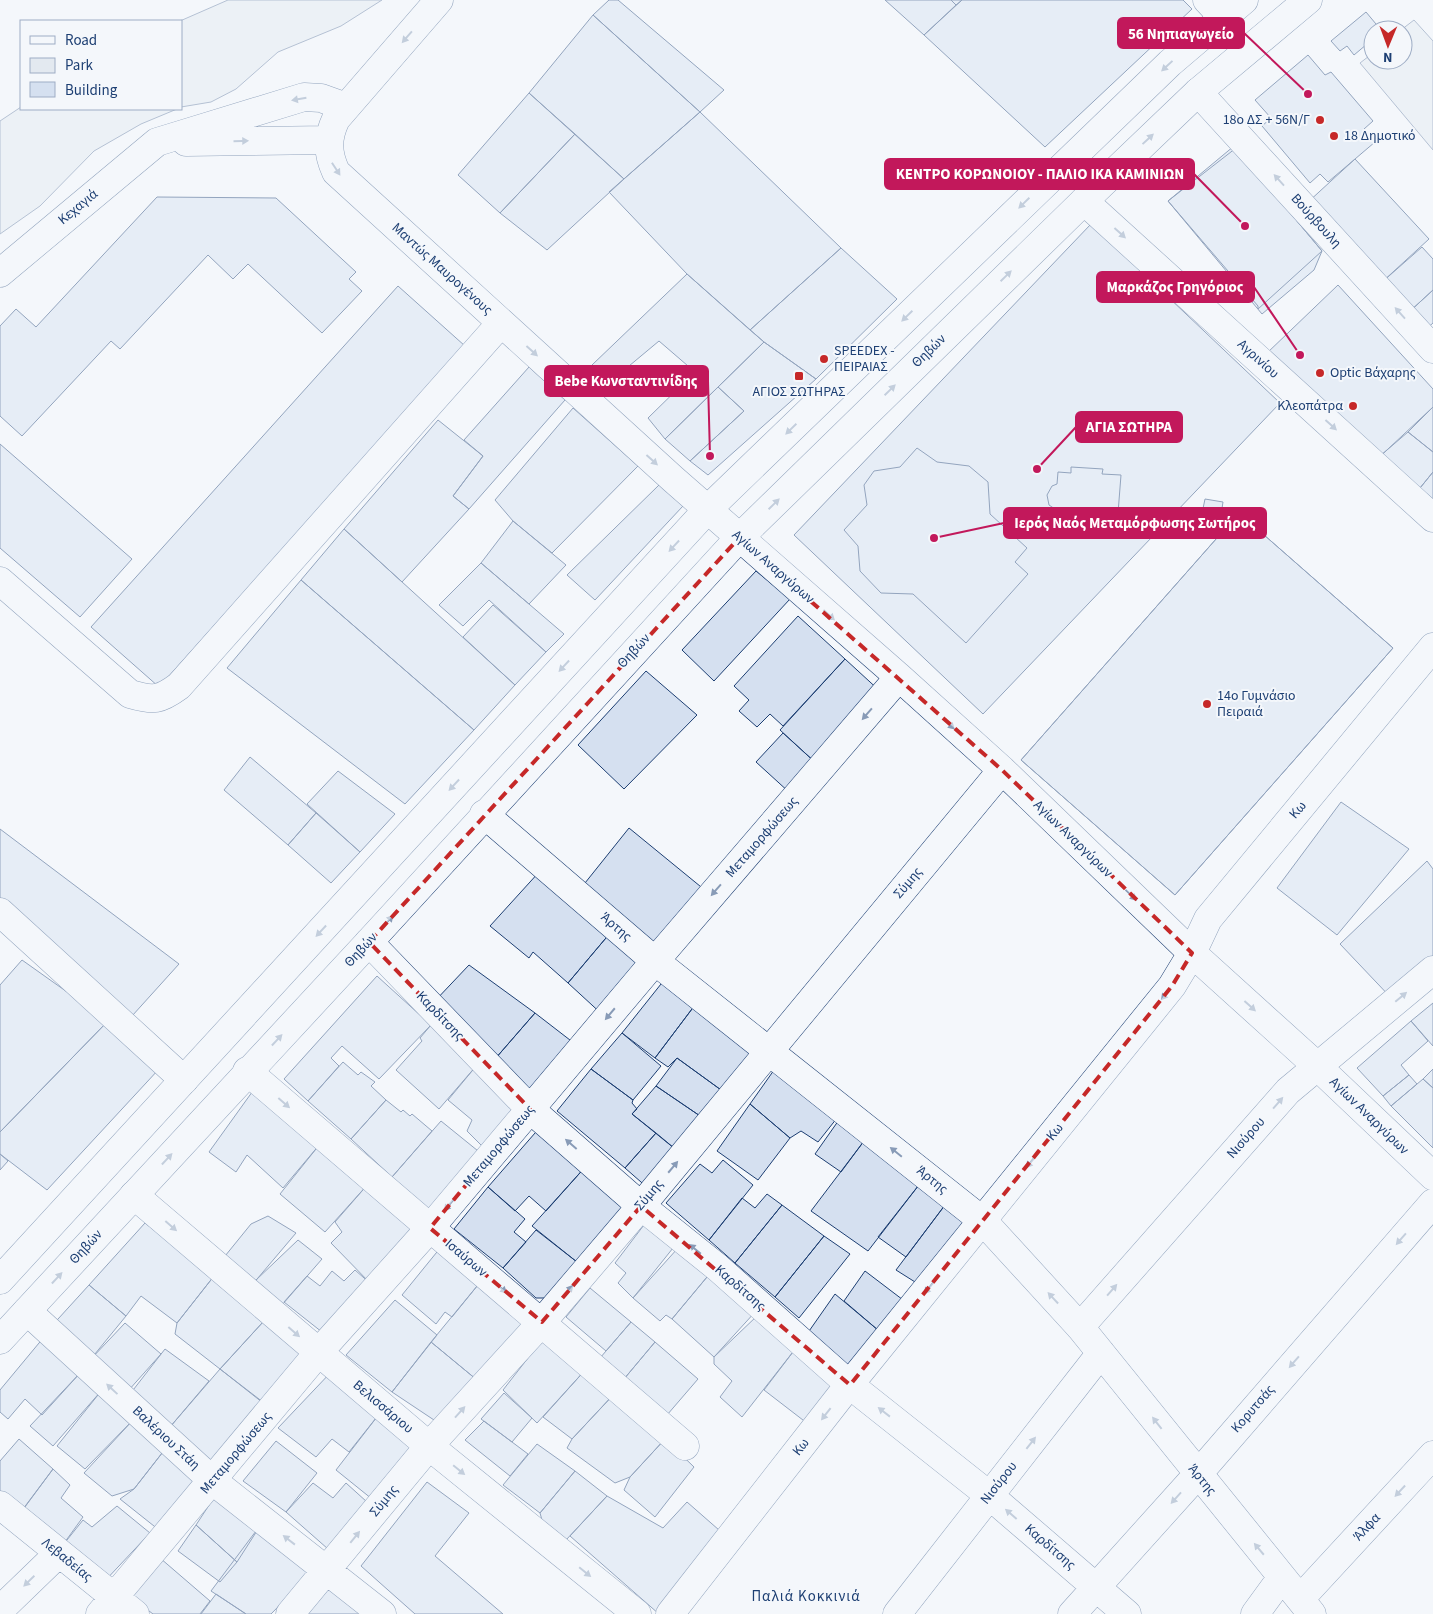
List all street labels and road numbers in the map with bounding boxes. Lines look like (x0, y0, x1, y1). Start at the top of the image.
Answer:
street label: Κεχαγιά (54, 184, 102, 230)
street label: Βούρβουλη (1286, 189, 1346, 253)
street label: Μαντώς Μαυρογένους (387, 218, 497, 320)
street label: Θηβών (907, 329, 951, 372)
street label: Αγρινίου (1233, 335, 1283, 383)
street label: Αγίων Αναργύρων (727, 525, 819, 609)
street label: Θηβών (613, 629, 656, 673)
street label: Μεταμορφώσεως (721, 792, 803, 882)
street label: Αγίων Αναργύρων (1029, 796, 1118, 883)
street label: Κω (1285, 797, 1312, 823)
street label: Σύμης (889, 863, 927, 903)
street label: Άρτης (596, 908, 636, 946)
street label: Θηβών (340, 928, 383, 972)
street label: Καρδίτσης (411, 987, 469, 1045)
street label: Αγίων Αναργύρων (1325, 1073, 1414, 1160)
street label: Μεταμορφώσεως (459, 1100, 539, 1192)
street label: Νισύρου (1222, 1113, 1270, 1163)
street label: Κω (1042, 1119, 1068, 1145)
street label: Άρτης (912, 1161, 952, 1199)
street label: Σύμης (630, 1175, 668, 1215)
street label: Θηβών (65, 1225, 108, 1269)
street label: Ισαύρων (440, 1234, 492, 1282)
street label: Καρδίτσης (710, 1260, 770, 1316)
street label: Βελισσάριου (348, 1376, 418, 1438)
street label: Κορυτσάς (1226, 1381, 1280, 1437)
street label: Βαλέριου Στάη (128, 1401, 204, 1475)
street label: Μεταμορφώσεως (196, 1407, 276, 1499)
street label: Κω (788, 1434, 814, 1460)
street label: Νισύρου (976, 1457, 1022, 1509)
street label: Άρτης (1183, 1460, 1221, 1500)
street label: Σύμης (365, 1481, 403, 1521)
street label: Άλφα (1349, 1508, 1385, 1546)
street label: Καρδίτσης (1020, 1519, 1080, 1575)
street label: Λεβαδείας (37, 1533, 97, 1587)

